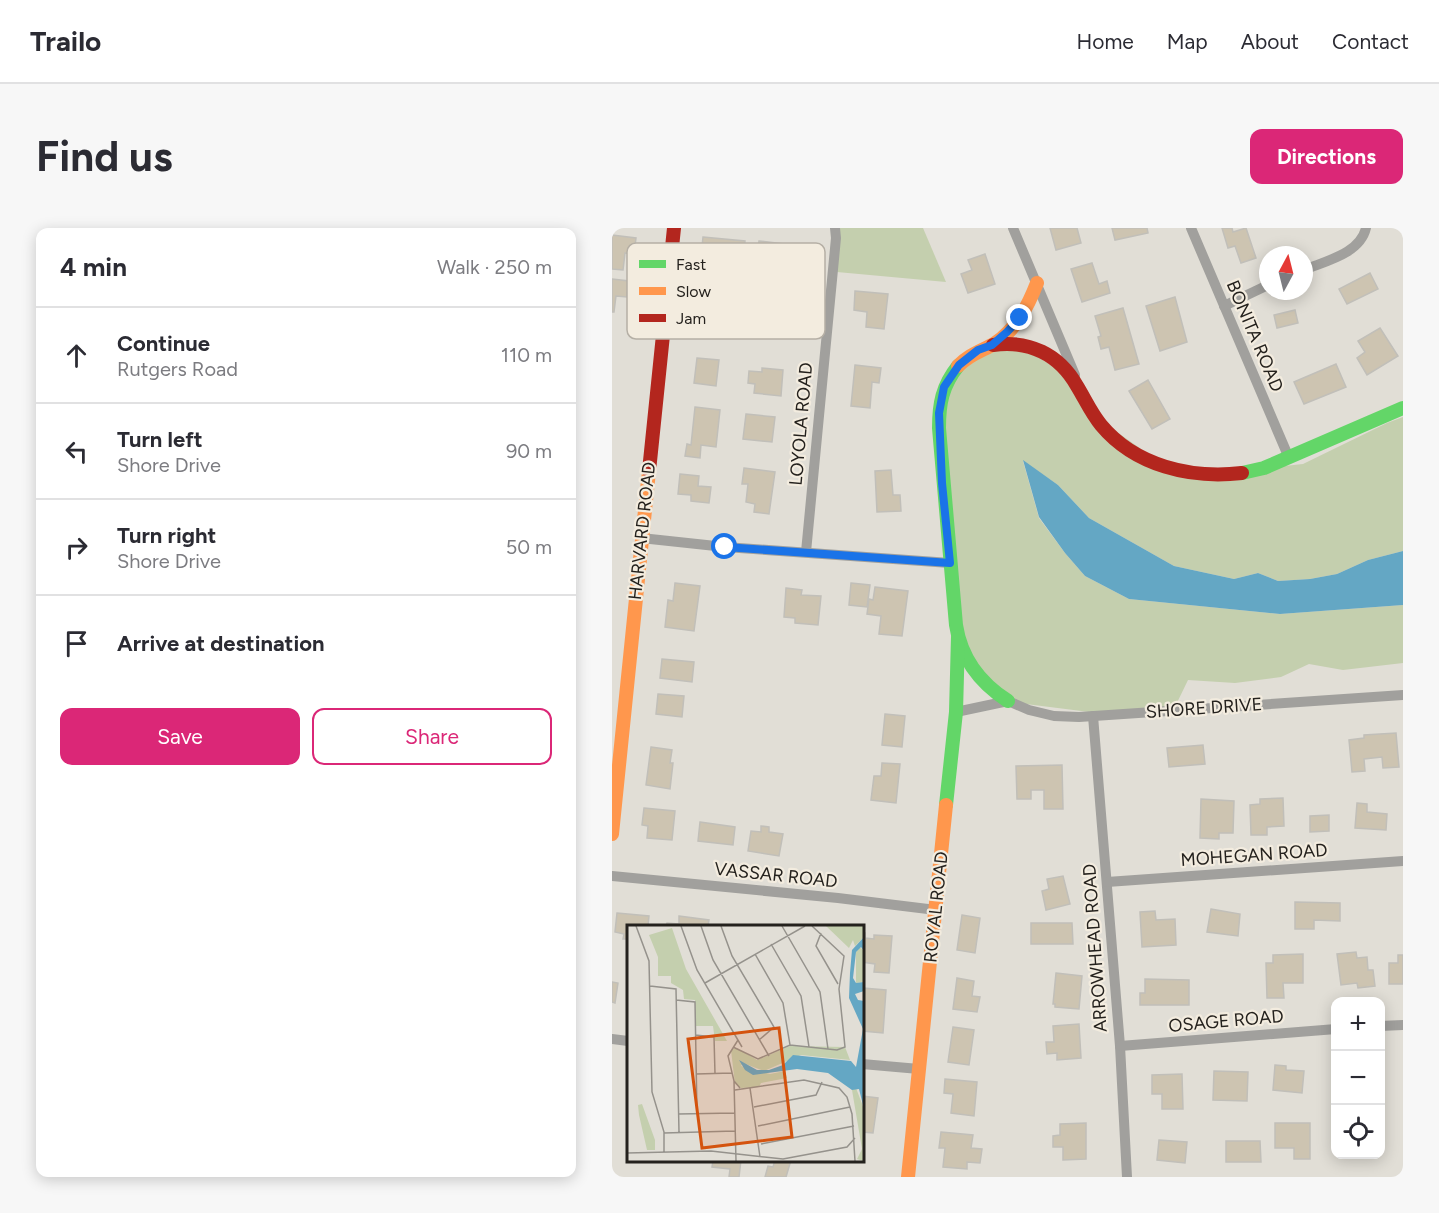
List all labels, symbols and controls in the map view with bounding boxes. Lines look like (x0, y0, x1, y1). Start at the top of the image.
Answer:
text: Trailo (30, 24, 101, 58)
text: Home (1077, 29, 1134, 54)
text: Map (1167, 29, 1208, 54)
text: About (1241, 29, 1299, 54)
text: Contact (1332, 29, 1409, 54)
button: Directions (1250, 129, 1403, 184)
text: Find us (36, 131, 173, 182)
legend (627, 243, 825, 339)
north arrow (1259, 246, 1313, 300)
text: 4 min (60, 251, 127, 283)
text: Walk · 250 m (437, 255, 552, 279)
text: Fast (676, 255, 706, 274)
street label: BONITA ROAD (1222, 277, 1288, 395)
text: Slow (676, 282, 711, 301)
route end (1006, 304, 1032, 330)
text: Jam (676, 309, 706, 328)
text: Continue (117, 330, 210, 357)
icon: ahead (60, 339, 93, 372)
text: 110 m (501, 343, 552, 367)
text: Rutgers Road (117, 357, 238, 381)
street label: LOYOLA ROAD (785, 362, 817, 486)
text: Turn left (117, 426, 203, 453)
icon: left (60, 435, 93, 468)
text: 90 m (506, 439, 552, 463)
text: Shore Drive (117, 453, 221, 477)
street label: HARVARD ROAD (624, 461, 660, 601)
text: Turn right (117, 522, 216, 549)
icon: right (60, 531, 93, 564)
route start (711, 533, 737, 559)
text: 50 m (506, 535, 552, 559)
text: Shore Drive (117, 549, 221, 573)
icon: arrive (60, 627, 93, 660)
text: Arrive at destination (117, 630, 325, 657)
street label: SHORE DRIVE (1145, 693, 1263, 723)
button: Save (60, 708, 300, 765)
button: Share (312, 708, 552, 765)
street label: MOHEGAN ROAD (1180, 839, 1328, 871)
street label: ROYAL ROAD (919, 850, 953, 964)
street label: VASSAR ROAD (713, 858, 839, 892)
street label: ARROWHEAD ROAD (1078, 863, 1112, 1033)
inset map (627, 925, 864, 1162)
map controls (1331, 997, 1385, 1159)
button: + (1331, 997, 1385, 1051)
street label: OSAGE ROAD (1168, 1005, 1284, 1037)
button: − (1331, 1051, 1385, 1105)
button: locate (1331, 1105, 1385, 1159)

